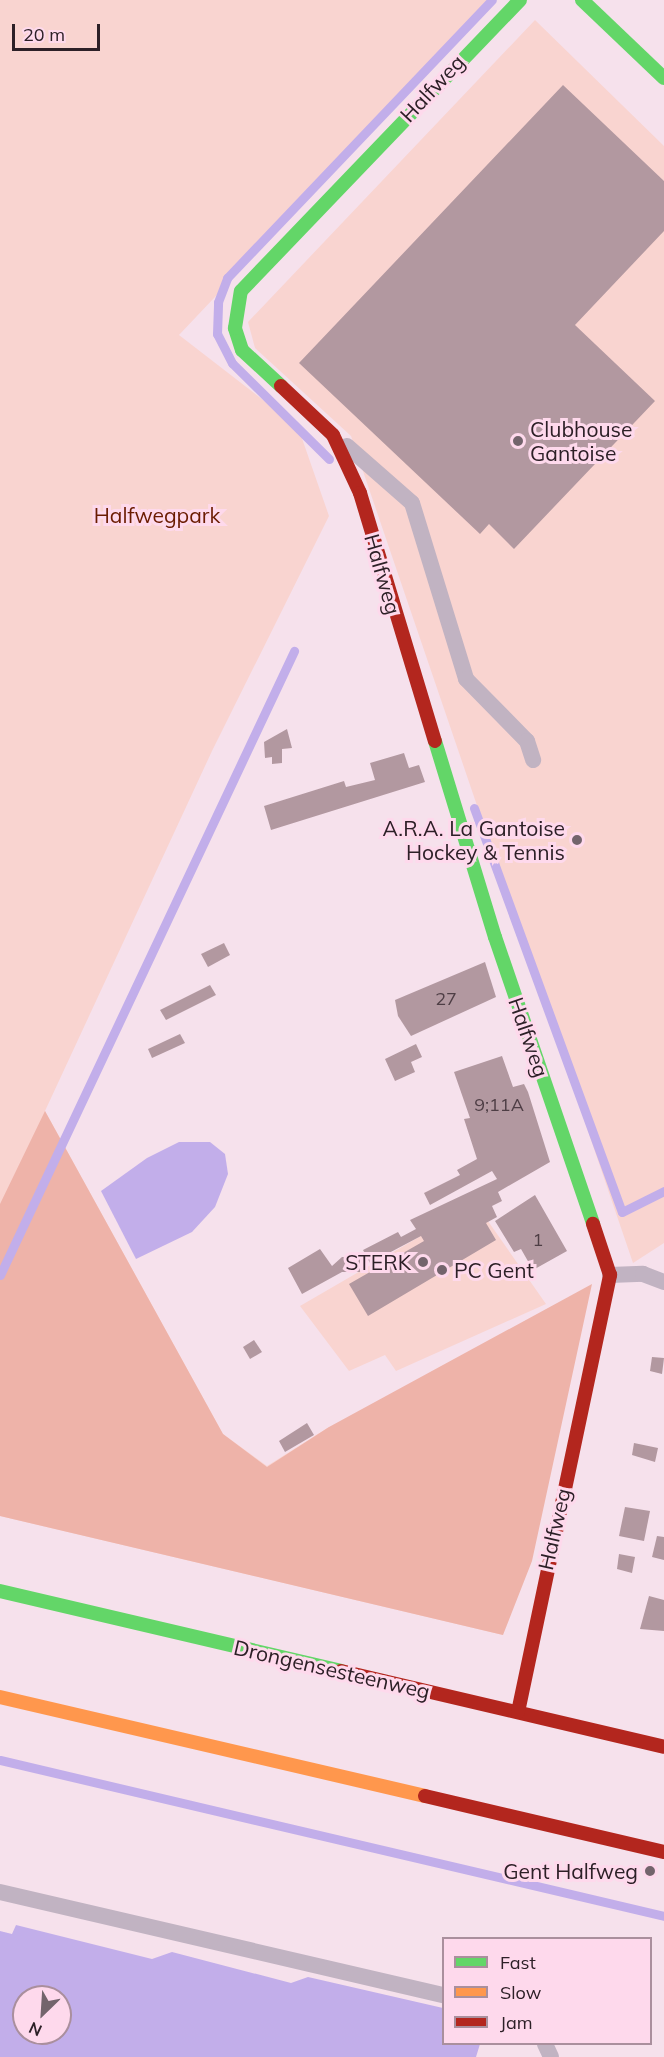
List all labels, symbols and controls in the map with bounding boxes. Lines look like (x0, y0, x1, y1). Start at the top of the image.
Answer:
scale bar (15, 12, 104, 50)
text: 20 m (23, 23, 65, 46)
street label: Halfweg (395, 49, 469, 127)
place label: Clubhouse Gantoise (530, 416, 632, 466)
marker: Clubhouse Gantoise (511, 434, 525, 448)
park label: Halfwegpark (94, 502, 220, 528)
street label: Halfweg (359, 531, 407, 617)
place label: A.R.A. La Gantoise Hockey & Tennis (382, 815, 565, 865)
marker: A.R.A. La Gantoise Hockey & Tennis (570, 833, 584, 847)
house number: 27 (435, 988, 457, 1010)
street label: Halfweg (504, 994, 554, 1080)
house number: 9;11A (474, 1094, 524, 1116)
house number: 1 (533, 1229, 543, 1251)
place label: STERK (345, 1249, 411, 1275)
marker: STERK (416, 1255, 430, 1269)
place label: PC Gent (454, 1257, 534, 1283)
marker: PC Gent (435, 1263, 449, 1277)
street label: Halfweg (532, 1486, 576, 1572)
street label: Drongensesteenweg (231, 1634, 433, 1704)
place label: Gent Halfweg (503, 1858, 638, 1884)
marker: Gent Halfweg (643, 1864, 657, 1878)
legend (442, 1937, 652, 2045)
text: Fast (500, 1951, 536, 1974)
text: Slow (500, 1981, 541, 2004)
north arrow (12, 1985, 72, 2045)
text: Jam (500, 2011, 533, 2034)
text: N (26, 2018, 45, 2041)

